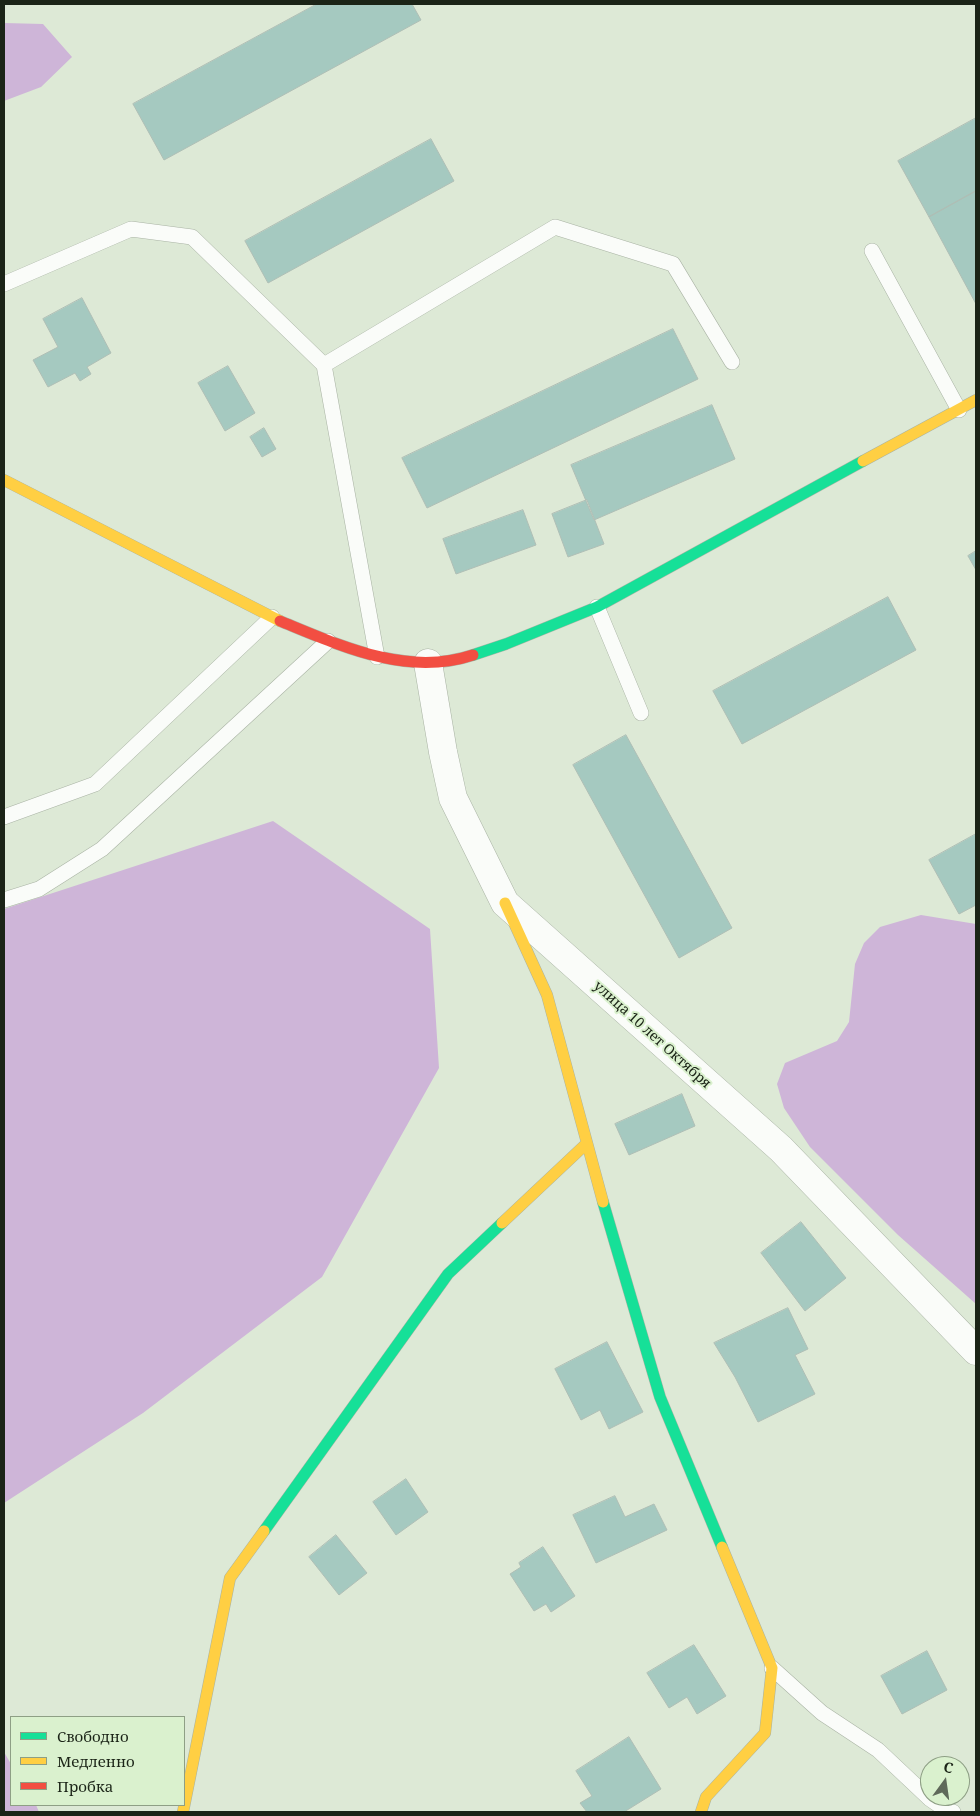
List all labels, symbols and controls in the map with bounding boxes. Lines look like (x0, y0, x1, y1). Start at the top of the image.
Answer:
street label: улица 10 лет Октября (590, 978, 714, 1092)
legend (10, 1716, 185, 1806)
text: Свободно (57, 1726, 129, 1746)
text: Медленно (57, 1751, 135, 1771)
north arrow (920, 1756, 970, 1806)
text: С (942, 1757, 955, 1777)
text: Пробка (57, 1776, 113, 1796)

